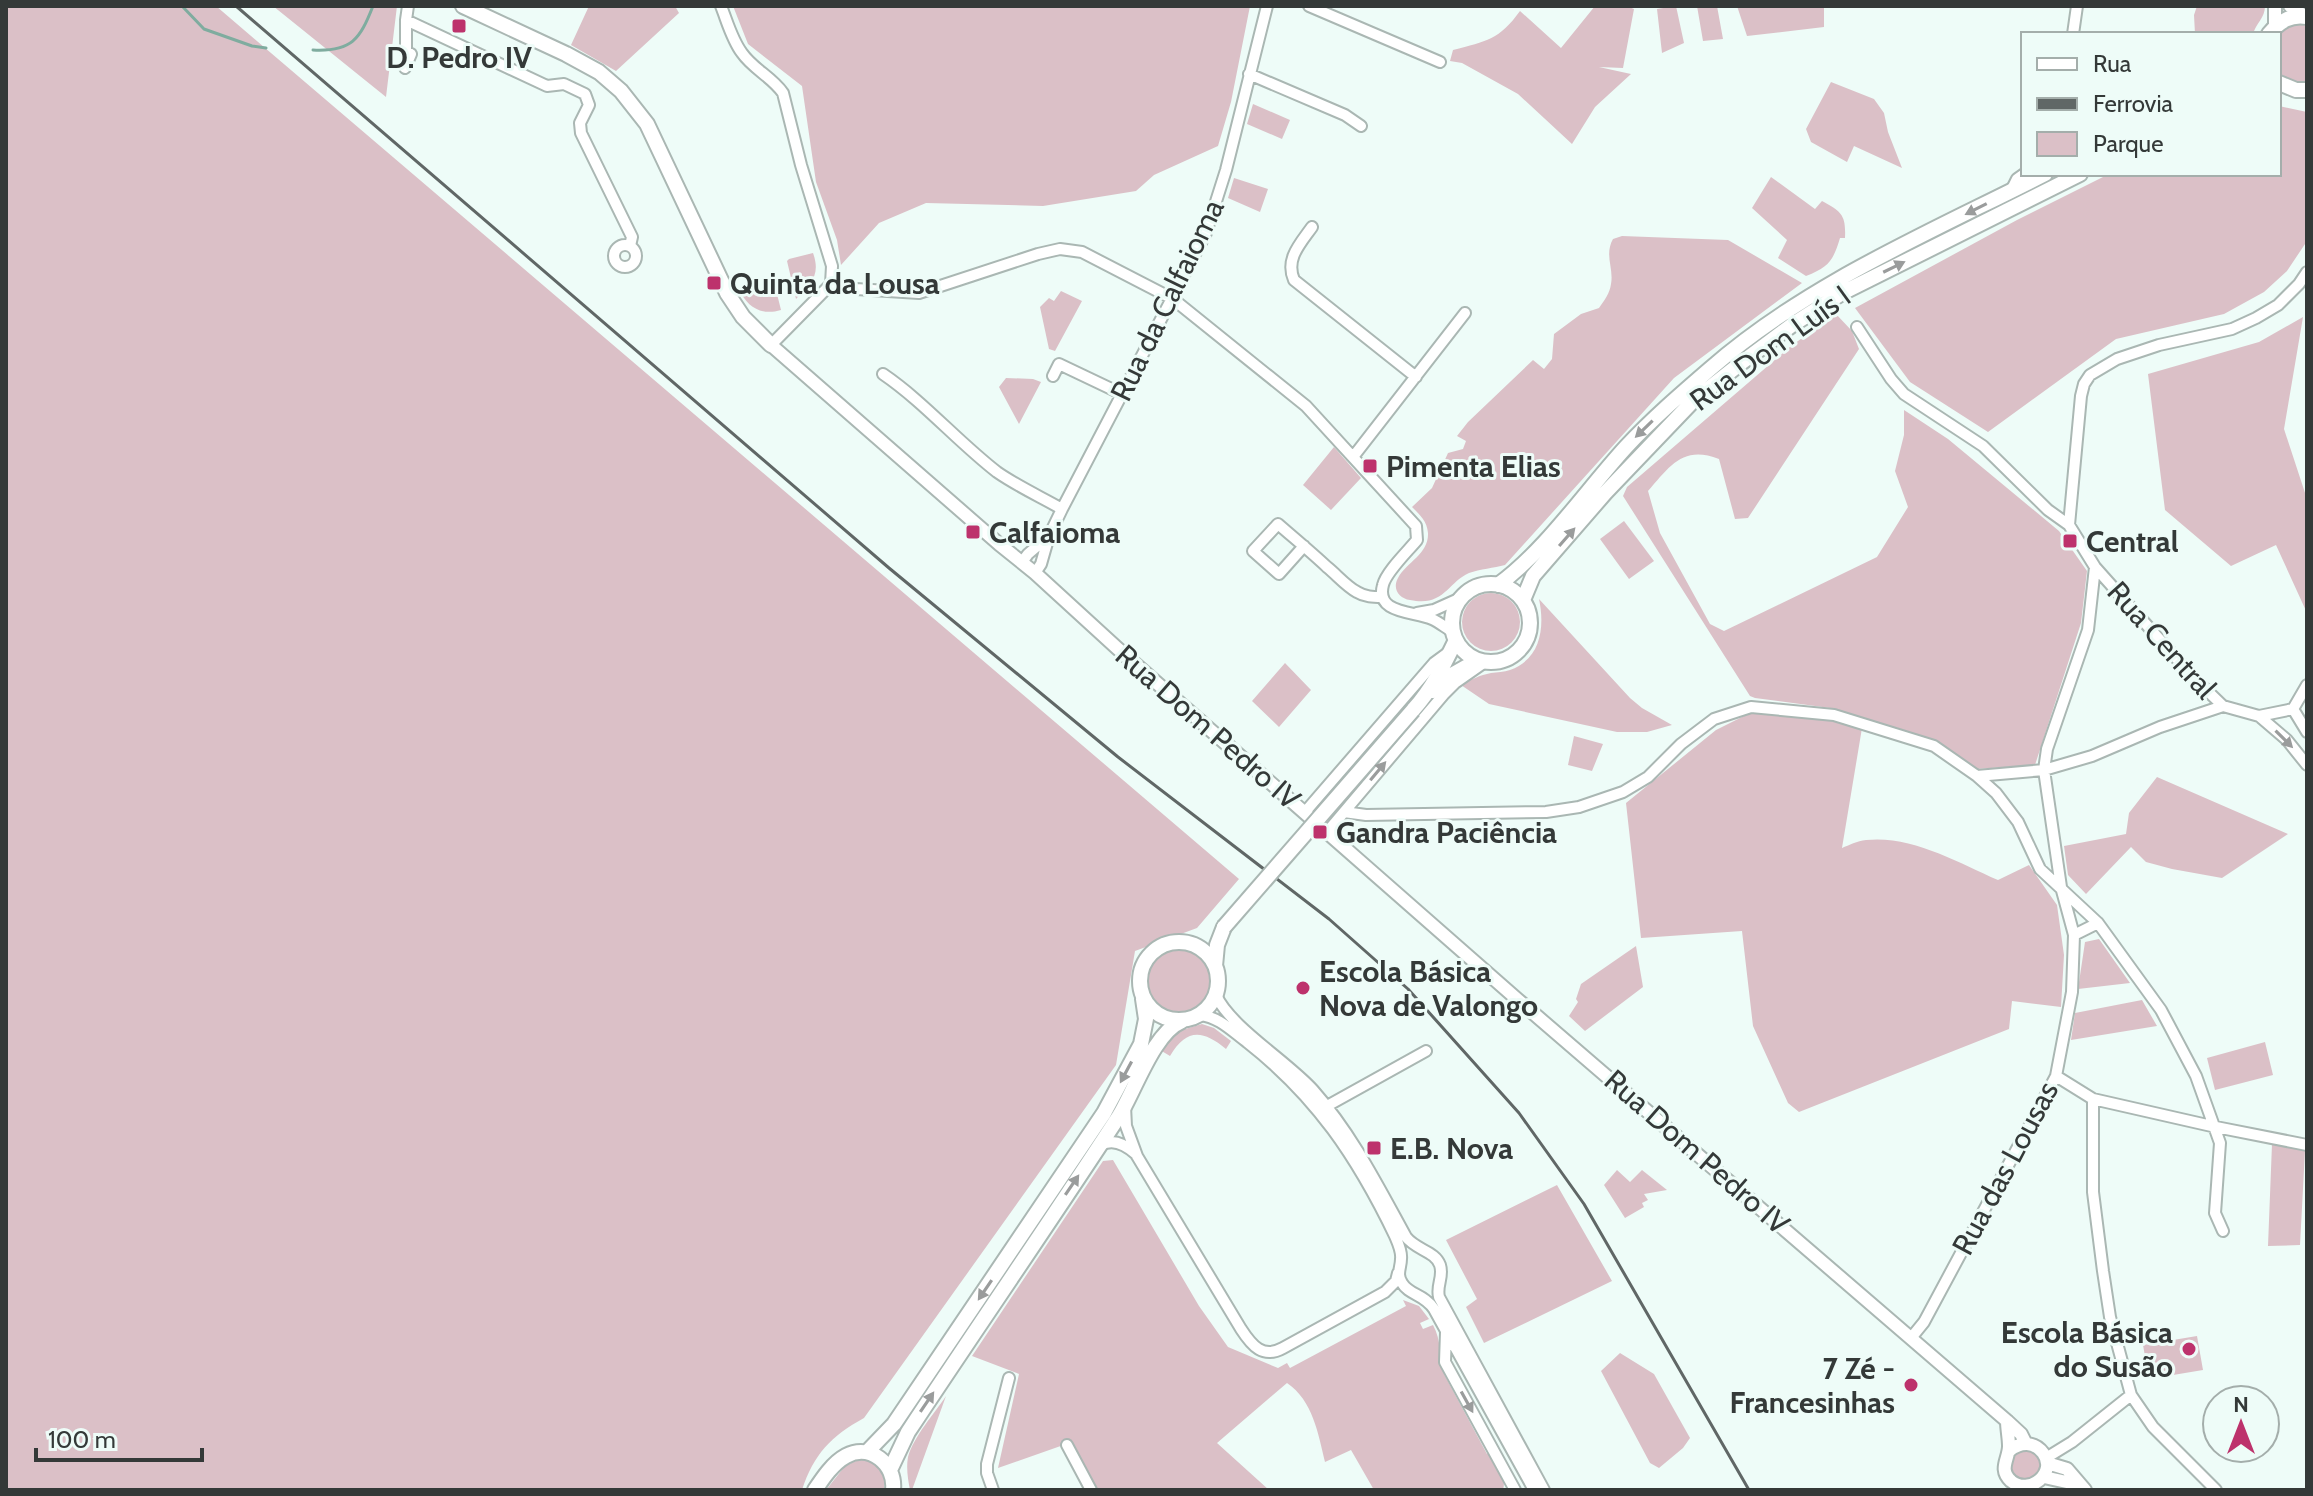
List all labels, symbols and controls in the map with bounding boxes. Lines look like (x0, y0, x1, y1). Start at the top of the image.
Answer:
marker: D. Pedro IV (450, 17, 468, 35)
legend (2021, 32, 2281, 176)
place label: D. Pedro IV (386, 39, 532, 76)
text: Rua (2093, 49, 2132, 78)
text: Ferrovia (2093, 89, 2174, 118)
text: Parque (2093, 129, 2163, 158)
street label: Rua da Calfaioma (1102, 192, 1232, 407)
one-way arrow (1964, 202, 1987, 216)
one-way arrow (1883, 260, 1906, 273)
place label: Quinta da Lousa (730, 265, 940, 302)
marker: Quinta da Lousa (705, 274, 723, 292)
street label: Rua Dom Luís I (1682, 277, 1858, 419)
one-way arrow (1635, 420, 1654, 438)
place label: Pimenta Elias (1386, 448, 1561, 485)
marker: Pimenta Elias (1361, 457, 1379, 475)
place label: Calfaioma (989, 514, 1120, 551)
marker: Calfaioma (964, 523, 982, 541)
place label: Central (2086, 523, 2179, 560)
one-way arrow (1558, 527, 1575, 547)
marker: Central (2061, 532, 2079, 550)
street label: Rua Central (2100, 574, 2224, 706)
street label: Rua Dom Pedro IV (1108, 637, 1309, 818)
one-way arrow (2275, 729, 2293, 748)
one-way arrow (1369, 761, 1386, 781)
place label: Gandra Paciência (1336, 814, 1557, 851)
marker: Gandra Paciência (1311, 823, 1329, 841)
place label: Escola Básica Nova de Valongo (1319, 953, 1538, 1024)
marker: Escola Básica Nova de Valongo (1294, 979, 1312, 997)
one-way arrow (1119, 1061, 1132, 1084)
street label: Rua Dom Pedro IV (1597, 1062, 1798, 1243)
street label: Rua das Lousas (1944, 1075, 2066, 1261)
place label: E.B. Nova (1390, 1130, 1513, 1167)
marker: E.B. Nova (1365, 1139, 1383, 1157)
one-way arrow (1064, 1175, 1079, 1196)
one-way arrow (977, 1280, 992, 1301)
place label: Escola Básica do Susão (2001, 1314, 2173, 1385)
marker: Escola Básica do Susão (2180, 1340, 2198, 1358)
place label: 7 Zé - Francesinhas (1730, 1350, 1895, 1421)
marker: 7 Zé - Francesinhas (1902, 1376, 1920, 1394)
north arrow (2201, 1384, 2281, 1464)
one-way arrow (920, 1391, 935, 1412)
one-way arrow (1460, 1391, 1473, 1414)
text: N (2233, 1391, 2249, 1418)
scale bar (36, 1412, 202, 1462)
text: 100 m (48, 1425, 116, 1454)

